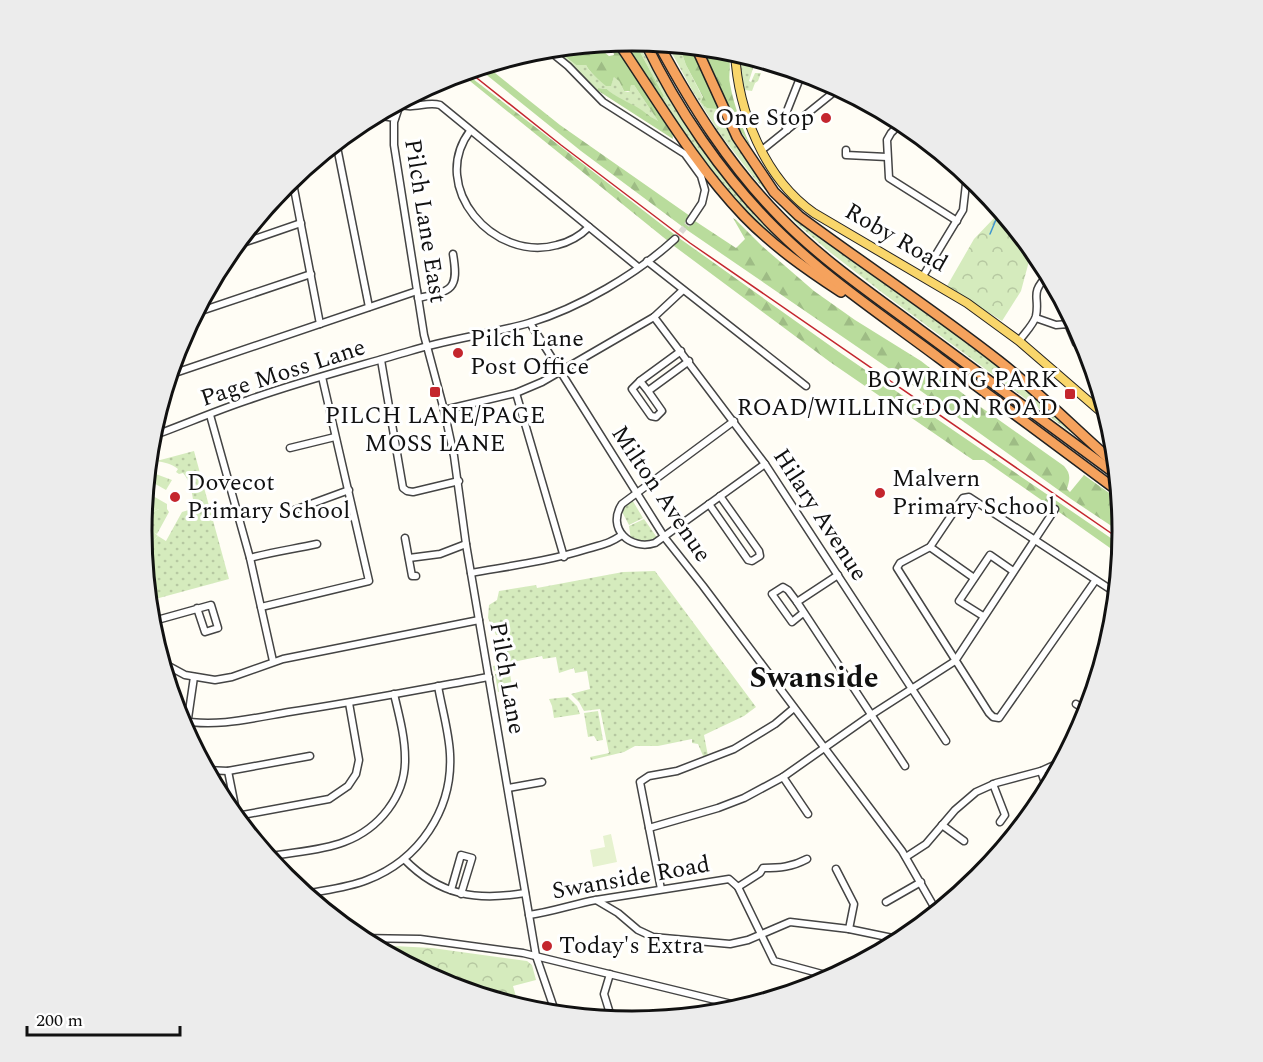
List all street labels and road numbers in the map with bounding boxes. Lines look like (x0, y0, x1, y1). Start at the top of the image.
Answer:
street label: Pilch Lane East (394, 136, 456, 306)
street label: Roby Road (838, 194, 954, 282)
street label: Page Moss Lane (196, 329, 370, 417)
street label: Milton Avenue (602, 418, 720, 570)
street label: Hilary Avenue (764, 441, 876, 589)
street label: Pilch Lane (479, 619, 535, 737)
street label: Swanside Road (549, 846, 713, 910)

